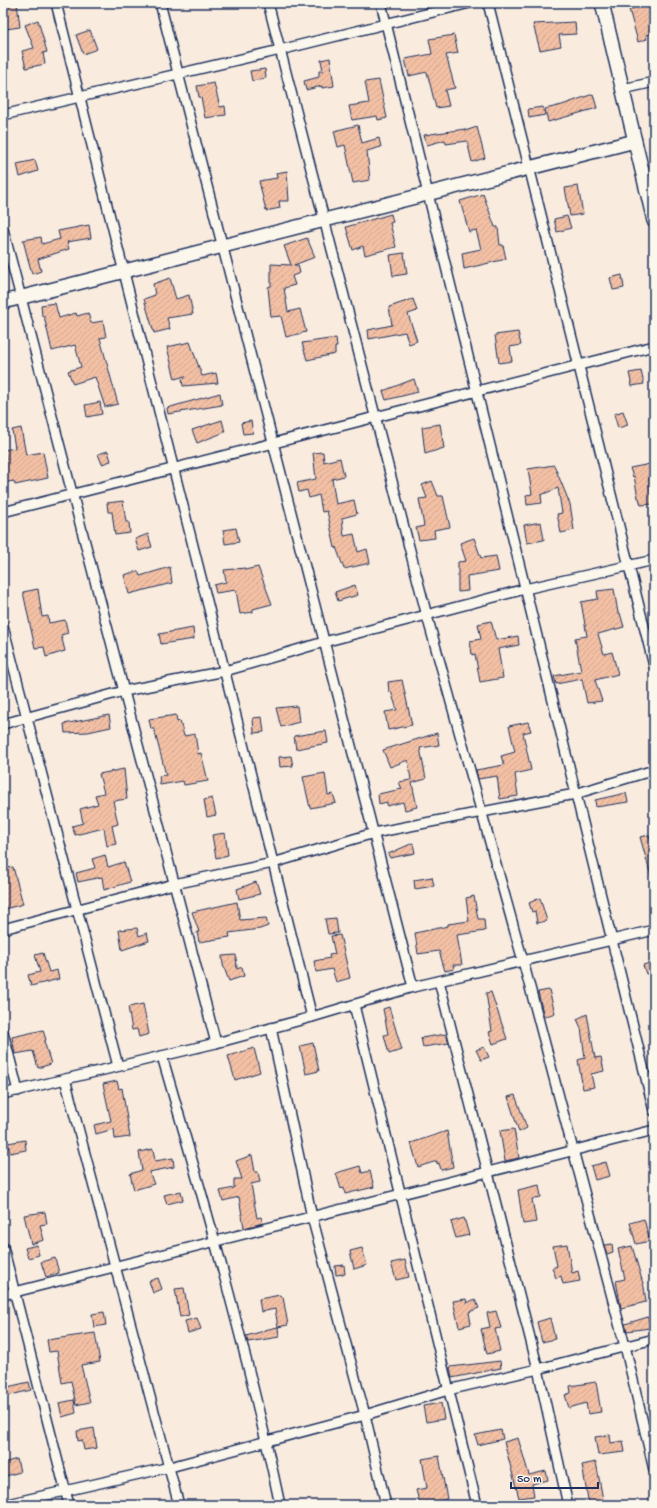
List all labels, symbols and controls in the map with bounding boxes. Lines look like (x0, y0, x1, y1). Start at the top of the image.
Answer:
scale bar (511, 1464, 598, 1490)
text: 50 m (517, 1473, 542, 1487)

